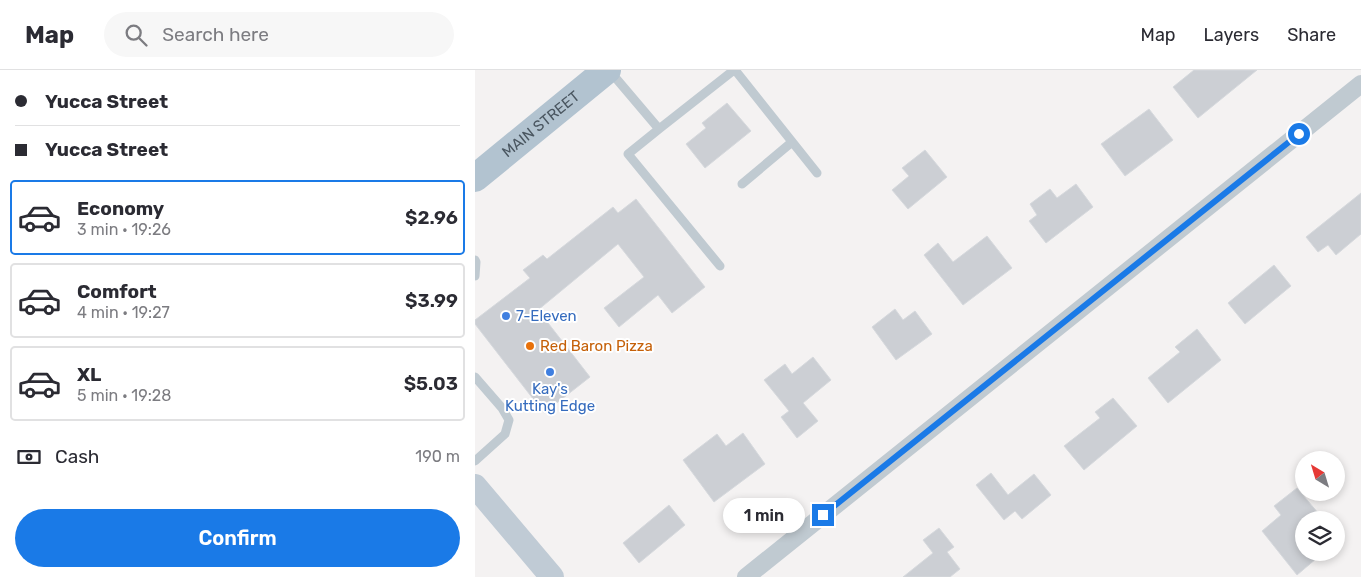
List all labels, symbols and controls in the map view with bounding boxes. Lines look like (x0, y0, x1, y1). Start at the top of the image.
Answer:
search box (104, 12, 454, 57)
text: Map (25, 21, 74, 49)
icon: search (122, 21, 150, 49)
text: Search here (162, 23, 269, 46)
text: Map (1141, 24, 1176, 46)
text: Layers (1204, 24, 1259, 46)
text: Share (1287, 24, 1336, 46)
street label: MAIN STREET (498, 87, 583, 161)
text: Yucca Street (45, 90, 168, 113)
route start (1288, 123, 1310, 145)
text: Yucca Street (45, 138, 168, 161)
icon: car (17, 195, 62, 240)
text: Economy (77, 197, 164, 220)
text: $2.96 (405, 206, 458, 229)
text: 3 min · 19:26 (77, 220, 171, 239)
icon: car (17, 278, 62, 323)
text: Comfort (77, 280, 157, 303)
text: $3.99 (405, 289, 458, 312)
text: 4 min · 19:27 (77, 303, 170, 322)
place label: 7-Eleven (516, 307, 577, 325)
marker: 7-Eleven (500, 310, 512, 322)
place label: Red Baron Pizza (540, 337, 653, 355)
marker: Red Baron Pizza (524, 340, 536, 352)
icon: car (17, 361, 62, 406)
text: XL (77, 363, 101, 386)
marker: Kay's Kutting Edge (544, 366, 556, 378)
text: $5.03 (404, 372, 458, 395)
place label: Kay's Kutting Edge (505, 380, 595, 415)
text: 5 min · 19:28 (77, 386, 171, 405)
icon: cash (15, 443, 43, 471)
text: Cash (55, 445, 99, 468)
text: 190 m (415, 447, 460, 466)
north arrow (1295, 451, 1345, 501)
map controls (1295, 451, 1345, 561)
callout: 1 min (723, 498, 805, 532)
route end (812, 504, 834, 526)
text: 1 min (744, 506, 784, 525)
button: Confirm (15, 509, 460, 567)
button: layers (1295, 511, 1345, 561)

